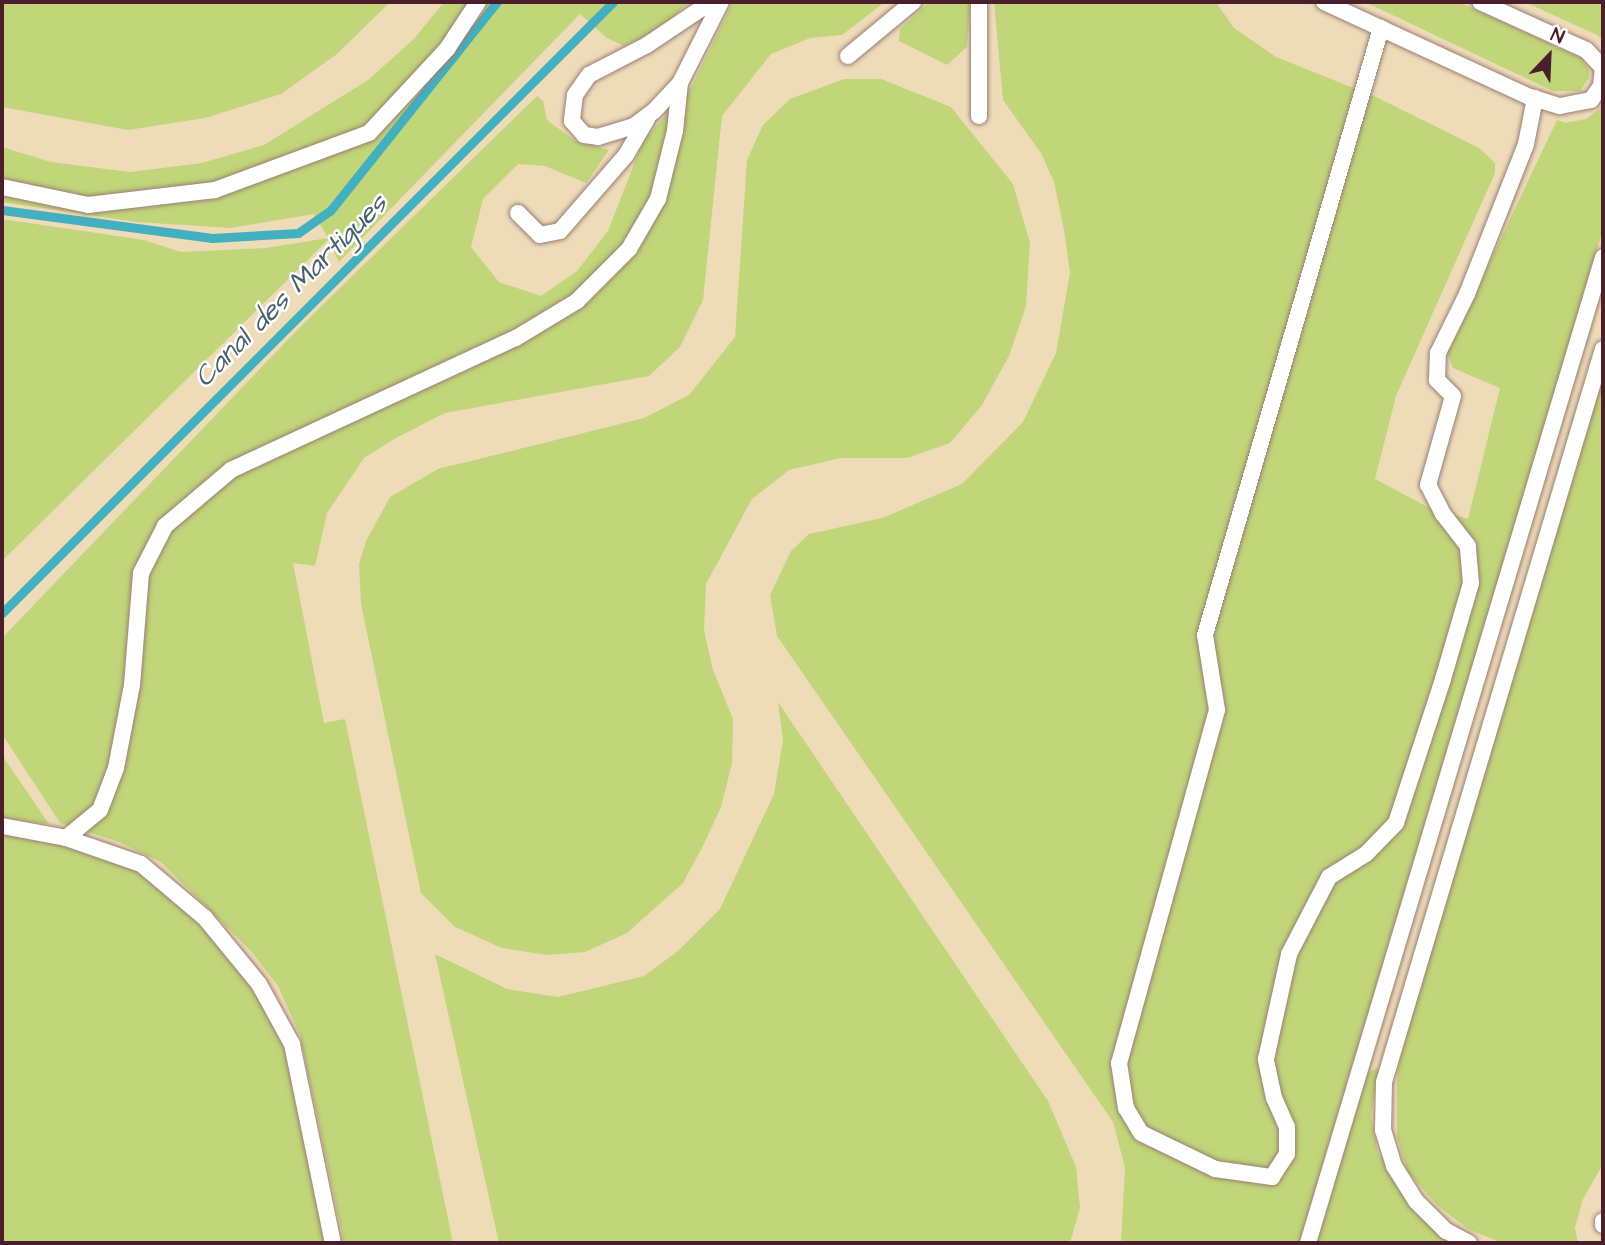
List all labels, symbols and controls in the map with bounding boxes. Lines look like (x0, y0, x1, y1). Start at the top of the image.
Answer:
north arrow (1514, 21, 1584, 91)
text: N (1547, 21, 1568, 51)
water label: Canal des Martigues (188, 188, 394, 394)

